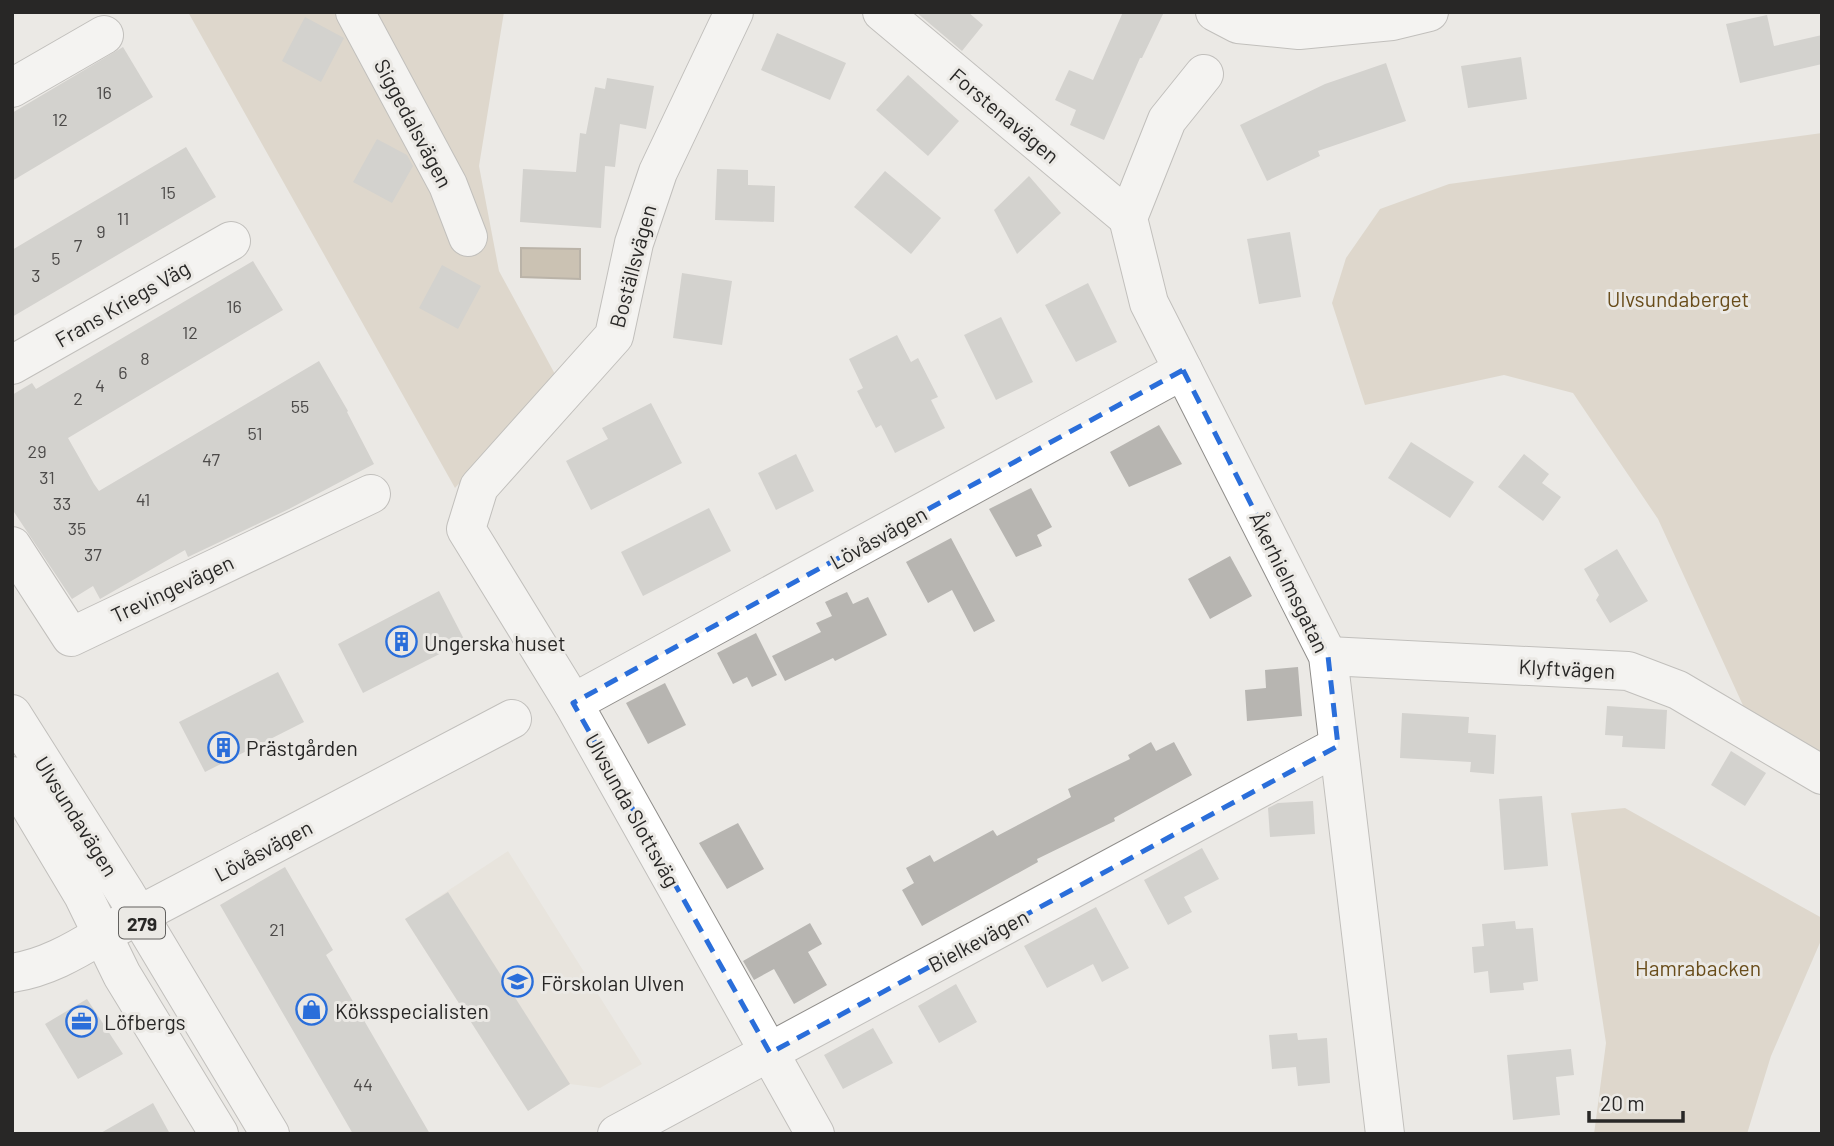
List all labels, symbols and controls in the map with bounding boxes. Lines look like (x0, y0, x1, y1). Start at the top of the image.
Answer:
street label: Siggedalsvägen (370, 54, 458, 192)
street label: Forstenavägen (945, 62, 1065, 168)
house number: 16 (96, 81, 112, 103)
house number: 12 (52, 108, 68, 130)
house number: 15 (160, 181, 176, 203)
street label: Boställsvägen (604, 202, 660, 330)
house number: 11 (117, 207, 129, 229)
house number: 9 (96, 220, 106, 242)
house number: 7 (74, 234, 83, 256)
house number: 5 (51, 247, 61, 269)
street label: Frans Kriegs Väg (50, 254, 194, 352)
house number: 3 (31, 264, 41, 286)
park label: Ulvsundaberget (1607, 286, 1749, 311)
house number: 16 (226, 295, 242, 317)
house number: 12 (182, 321, 198, 343)
house number: 8 (140, 347, 150, 369)
house number: 6 (118, 361, 128, 383)
house number: 4 (95, 374, 105, 396)
house number: 2 (73, 387, 83, 409)
house number: 55 (291, 395, 309, 417)
house number: 51 (247, 422, 263, 444)
house number: 29 (27, 440, 47, 462)
house number: 47 (202, 448, 220, 470)
house number: 31 (39, 466, 55, 488)
house number: 41 (136, 488, 150, 510)
house number: 33 (53, 492, 71, 514)
street label: Lövåsvägen (825, 500, 931, 574)
street label: Åkerhielmsgatan (1245, 508, 1335, 656)
house number: 35 (68, 517, 86, 539)
house number: 37 (84, 543, 102, 565)
street label: Trevingevägen (107, 549, 237, 627)
building icon: Ungerska huset (384, 625, 418, 659)
place label: Ungerska huset (424, 630, 566, 655)
street label: Klyftvägen (1518, 653, 1616, 683)
street label: Ulvsunda Slottsväg (580, 729, 686, 891)
building icon: Prästgården (206, 730, 240, 764)
place label: Prästgården (246, 735, 358, 760)
street label: Ulvsundavägen (30, 751, 124, 881)
street label: Lövåsvägen (210, 814, 316, 886)
street label: Bielkevägen (924, 903, 1032, 977)
road number: 279 (119, 908, 165, 939)
house number: 21 (269, 918, 285, 940)
park label: Hamrabacken (1635, 955, 1761, 980)
school or university icon: Förskolan Ulven (501, 965, 535, 999)
place label: Förskolan Ulven (541, 970, 684, 995)
shop icon: Köksspecialisten (295, 993, 329, 1027)
place label: Köksspecialisten (335, 998, 489, 1023)
office icon: Löfbergs (64, 1004, 98, 1038)
place label: Löfbergs (104, 1009, 186, 1034)
house number: 44 (353, 1073, 373, 1095)
scale bar (1589, 1080, 1684, 1124)
text: 20 m (1600, 1090, 1645, 1115)

